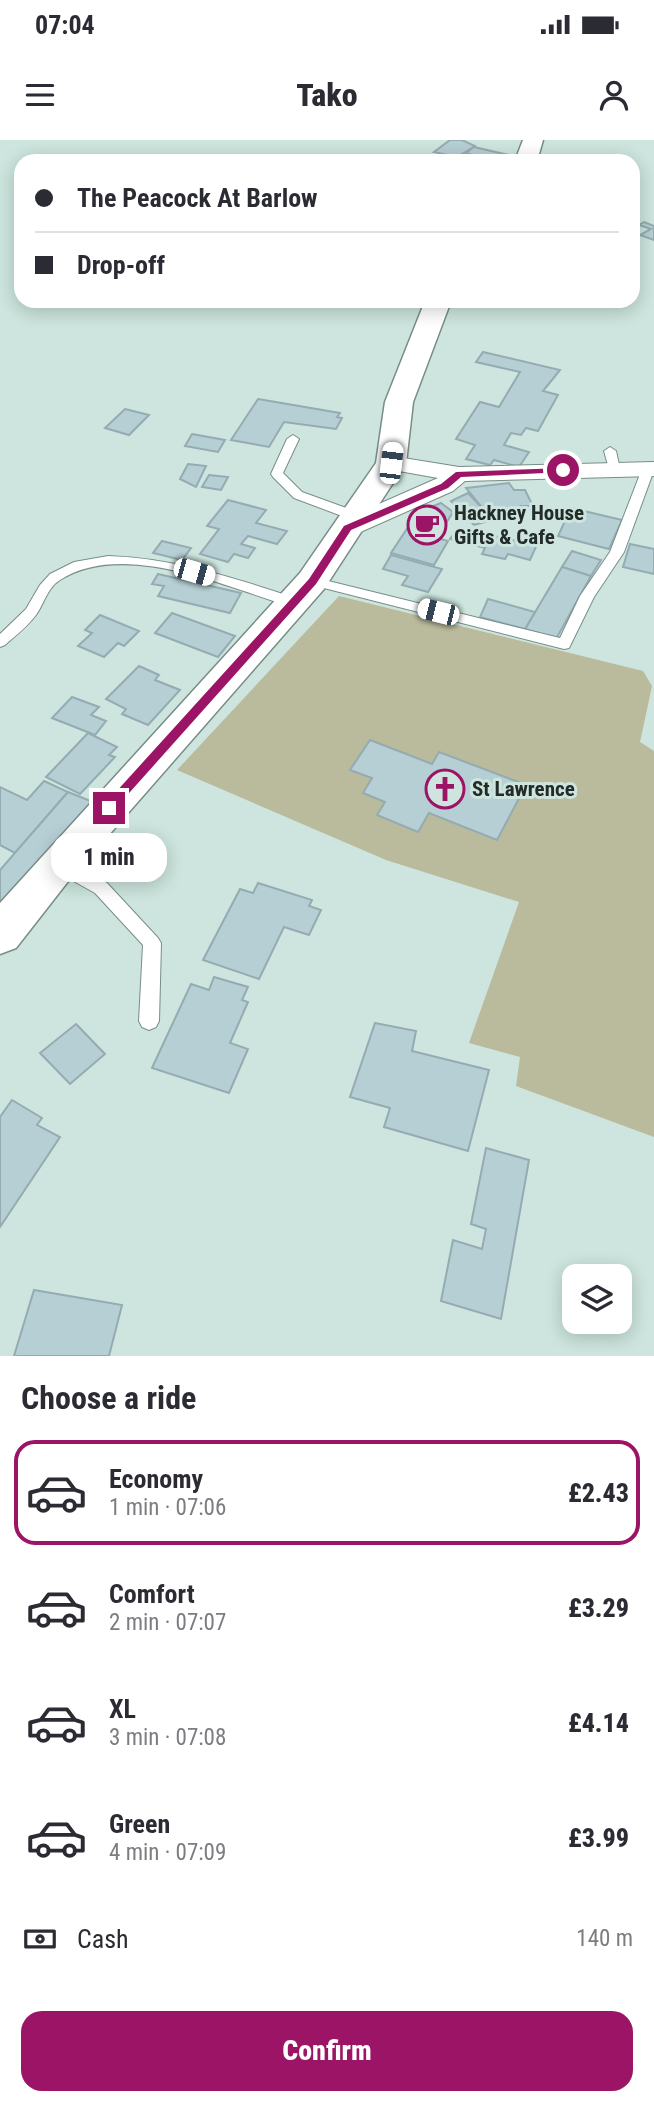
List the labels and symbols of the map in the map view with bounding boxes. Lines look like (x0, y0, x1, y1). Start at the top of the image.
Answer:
car (379, 441, 404, 485)
route start (547, 454, 579, 486)
place label: Hackney House Gifts & Cafe (454, 501, 584, 549)
cafe icon: Hackney House Gifts & Cafe (406, 504, 448, 546)
car (171, 556, 218, 588)
car (416, 597, 461, 627)
church icon: St Lawrence (424, 768, 466, 810)
place label: St Lawrence (472, 777, 575, 801)
route end (93, 792, 125, 824)
callout: 1 min (51, 832, 167, 882)

